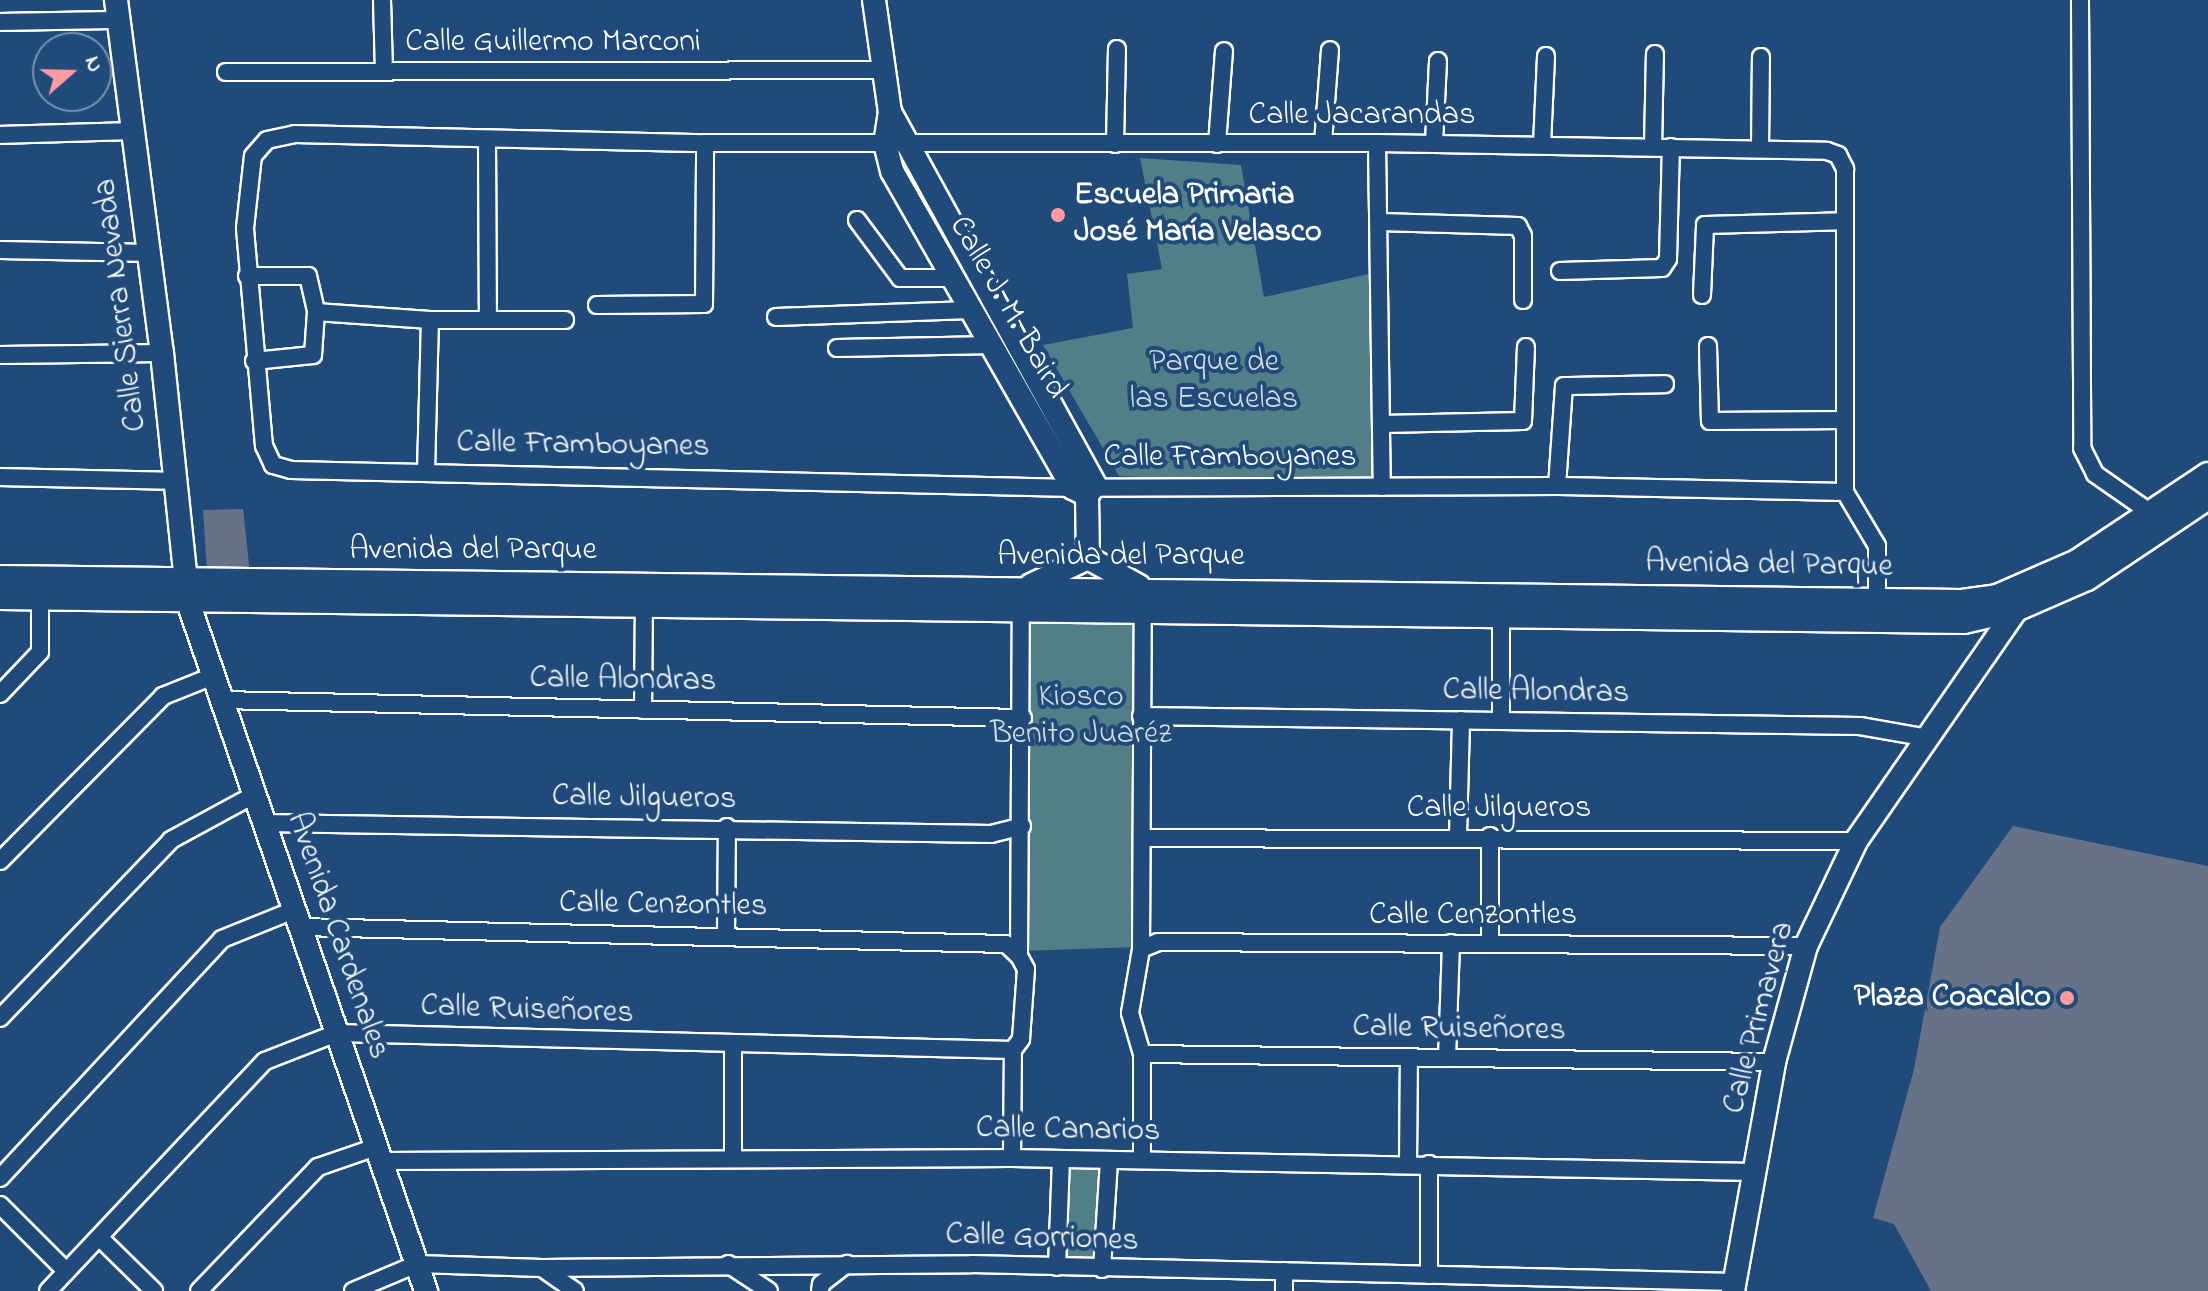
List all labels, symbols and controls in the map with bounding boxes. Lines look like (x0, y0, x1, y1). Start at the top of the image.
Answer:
street label: Calle Guillermo Marconi (405, 24, 701, 62)
north arrow (32, 32, 112, 112)
text: N (75, 52, 110, 77)
street label: Calle Jacarandas (1249, 97, 1475, 135)
street label: Calle Sierra Nevada (87, 176, 157, 434)
place label: Escuela Primaria José María Velasco (1074, 178, 1322, 253)
marker: Escuela Primaria José María Velasco (1049, 206, 1067, 224)
street label: Calle J. M. Baird (939, 210, 1075, 406)
park label: Parque de las Escuelas (1130, 345, 1298, 420)
street label: Calle Framboyanes (456, 425, 710, 467)
street label: Calle Framboyanes (1103, 439, 1357, 477)
street label: Avenida del Parque (349, 532, 597, 570)
street label: Avenida del Parque (997, 538, 1245, 576)
street label: Avenida del Parque (1645, 545, 1893, 587)
street label: Calle Alondras (529, 660, 717, 702)
street label: Calle Alondras (1442, 672, 1630, 714)
park label: Kiosco Benito Juaréz (990, 680, 1172, 755)
street label: Calle Jilgueros (551, 778, 737, 820)
street label: Calle Jilgueros (1407, 790, 1591, 828)
street label: Avenida Cardenales (277, 808, 397, 1064)
street label: Calle Cenzontles (559, 885, 767, 927)
street label: Calle Cenzontles (1369, 897, 1577, 935)
street label: Calle Primavera (1716, 918, 1804, 1118)
place label: Plaza Coacalco (1854, 979, 2051, 1017)
street label: Calle Ruiseñores (420, 988, 634, 1034)
marker: Plaza Coacalco (2058, 989, 2076, 1007)
street label: Calle Ruiseñores (1352, 1009, 1566, 1051)
street label: Calle Canarios (975, 1110, 1161, 1152)
street label: Calle Gorriones (945, 1216, 1139, 1262)

